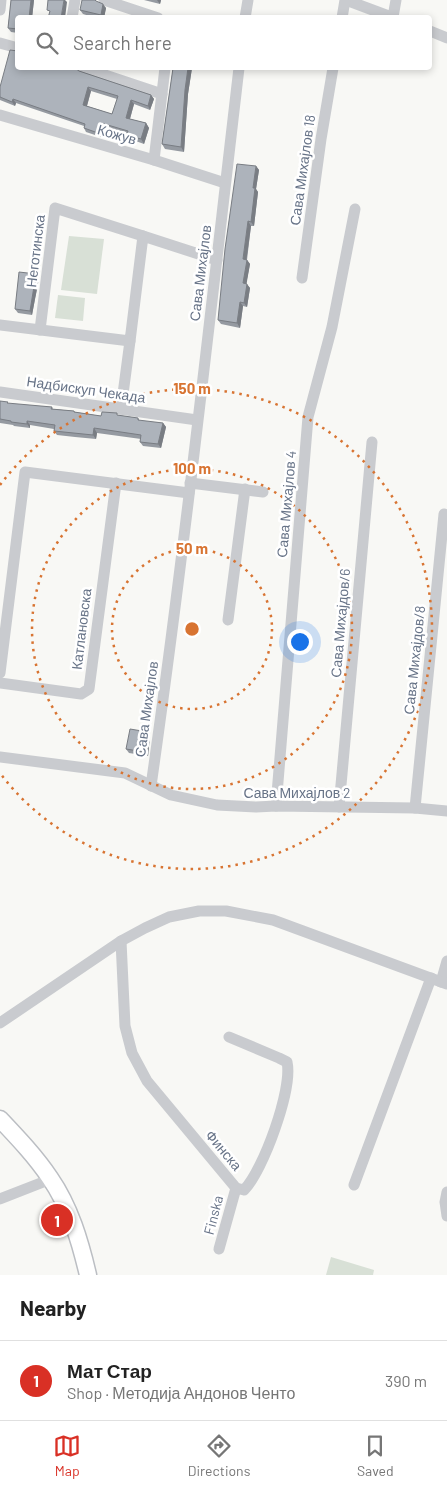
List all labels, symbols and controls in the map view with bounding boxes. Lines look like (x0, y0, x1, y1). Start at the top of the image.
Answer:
search box (15, 15, 432, 70)
icon: search (33, 29, 61, 57)
text: Search here (73, 31, 172, 54)
street label: Сава Михајлов 18 (286, 114, 318, 226)
street label: Кожув (96, 120, 138, 148)
street label: Неготинска (22, 213, 48, 288)
street label: Сава Михајлов (186, 224, 214, 322)
street label: Надбискуп Чекада (25, 372, 147, 406)
text: 150 m (173, 379, 211, 397)
street label: Сава Михајлов 4 (273, 450, 299, 558)
text: 100 m (173, 459, 211, 477)
text: 50 m (176, 539, 208, 557)
street label: Сава Михајдов/6 (327, 568, 353, 678)
street label: Катлановска (68, 587, 94, 671)
street label: Сава Михајдов/8 (400, 605, 428, 715)
centre of rings (183, 620, 201, 638)
your location (287, 629, 313, 655)
street label: Сава Михајлов (131, 660, 161, 758)
street label: Сава Михајлов 2 (244, 784, 351, 801)
street label: Финска (202, 1126, 246, 1174)
street label: Finska (200, 1194, 226, 1236)
pin: 1 (41, 1201, 73, 1239)
text: Nearby (20, 1295, 86, 1320)
text: Мат Стар (67, 1359, 152, 1382)
text: 1 (33, 1371, 39, 1390)
text: 390 m (385, 1371, 427, 1390)
text: Shop · Методија Андонов Ченто (67, 1383, 295, 1402)
tab: Map (53, 1432, 81, 1479)
tab: Directions (188, 1432, 250, 1479)
tab: Saved (357, 1432, 394, 1479)

